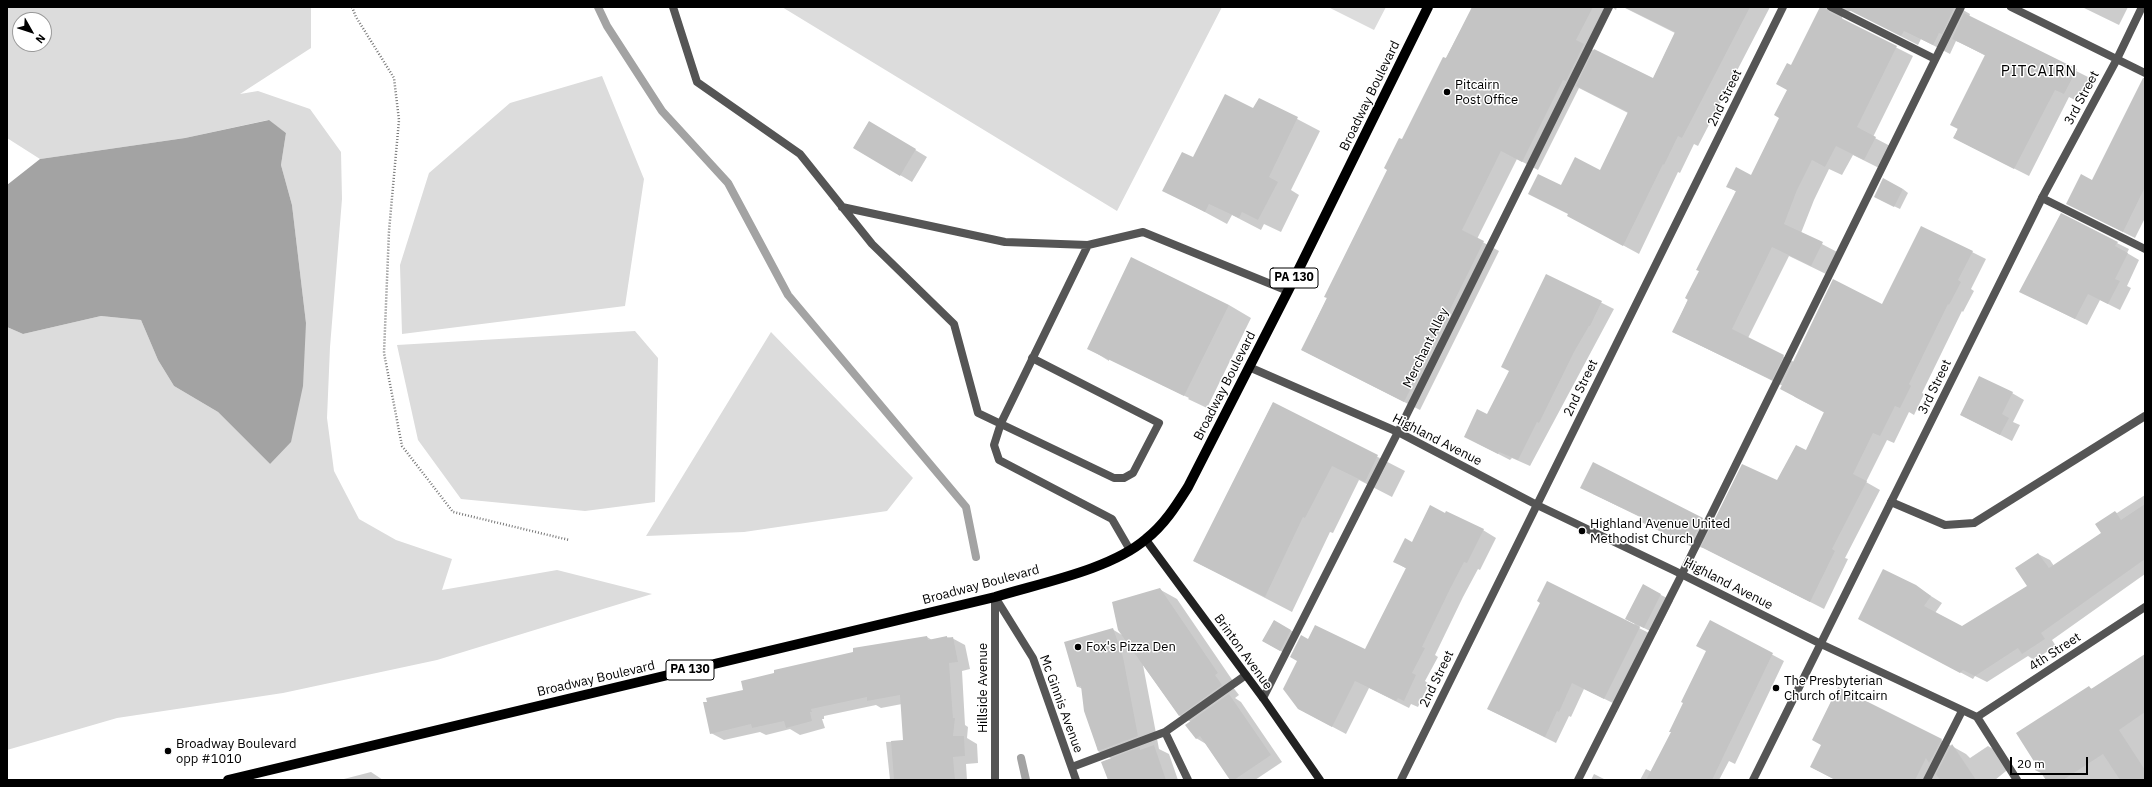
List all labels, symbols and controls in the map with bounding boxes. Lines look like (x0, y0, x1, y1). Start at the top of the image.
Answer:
north arrow (12, 12, 52, 52)
text: N (33, 31, 48, 46)
street label: Broadway Boulevard (1337, 38, 1403, 154)
district label: PITCAIRN (2001, 63, 2077, 81)
street label: 2nd Street (1705, 67, 1745, 129)
street label: 3rd Street (2061, 68, 2103, 128)
place label: Pitcairn Post Office (1455, 77, 1518, 108)
marker: Pitcairn Post Office (1442, 87, 1452, 97)
road number: PA 130 (1270, 268, 1318, 288)
street label: Merchant Alley (1400, 305, 1452, 391)
street label: Broadway Boulevard (1191, 329, 1259, 443)
street label: 2nd Street (1561, 357, 1601, 419)
street label: 3rd Street (1915, 357, 1955, 417)
street label: Highland Avenue (1390, 411, 1484, 469)
place label: Highland Avenue United Methodist Church (1590, 516, 1730, 547)
marker: Highland Avenue United Methodist Church (1577, 526, 1587, 536)
street label: Highland Avenue (1681, 555, 1775, 613)
street label: Broadway Boulevard (921, 562, 1041, 608)
street label: Brinton Avenue (1210, 611, 1276, 693)
street label: 4th Street (2026, 630, 2084, 674)
place label: Fox's Pizza Den (1086, 639, 1176, 655)
marker: Fox's Pizza Den (1073, 642, 1083, 652)
street label: Hillside Avenue (975, 643, 991, 733)
street label: 2nd Street (1417, 648, 1457, 710)
street label: Mc Ginnis Avenue (1036, 653, 1086, 755)
street label: Broadway Boulevard (536, 658, 656, 700)
road number: PA 130 (666, 660, 714, 680)
place label: The Presbyterian Church of Pitcairn (1784, 673, 1888, 704)
marker: The Presbyterian Church of Pitcairn (1771, 683, 1781, 693)
place label: Broadway Boulevard opp #1010 (176, 736, 296, 767)
marker: Broadway Boulevard opp #1010 (163, 746, 173, 756)
scale bar (2012, 749, 2090, 775)
text: 20 m (2017, 756, 2045, 771)

